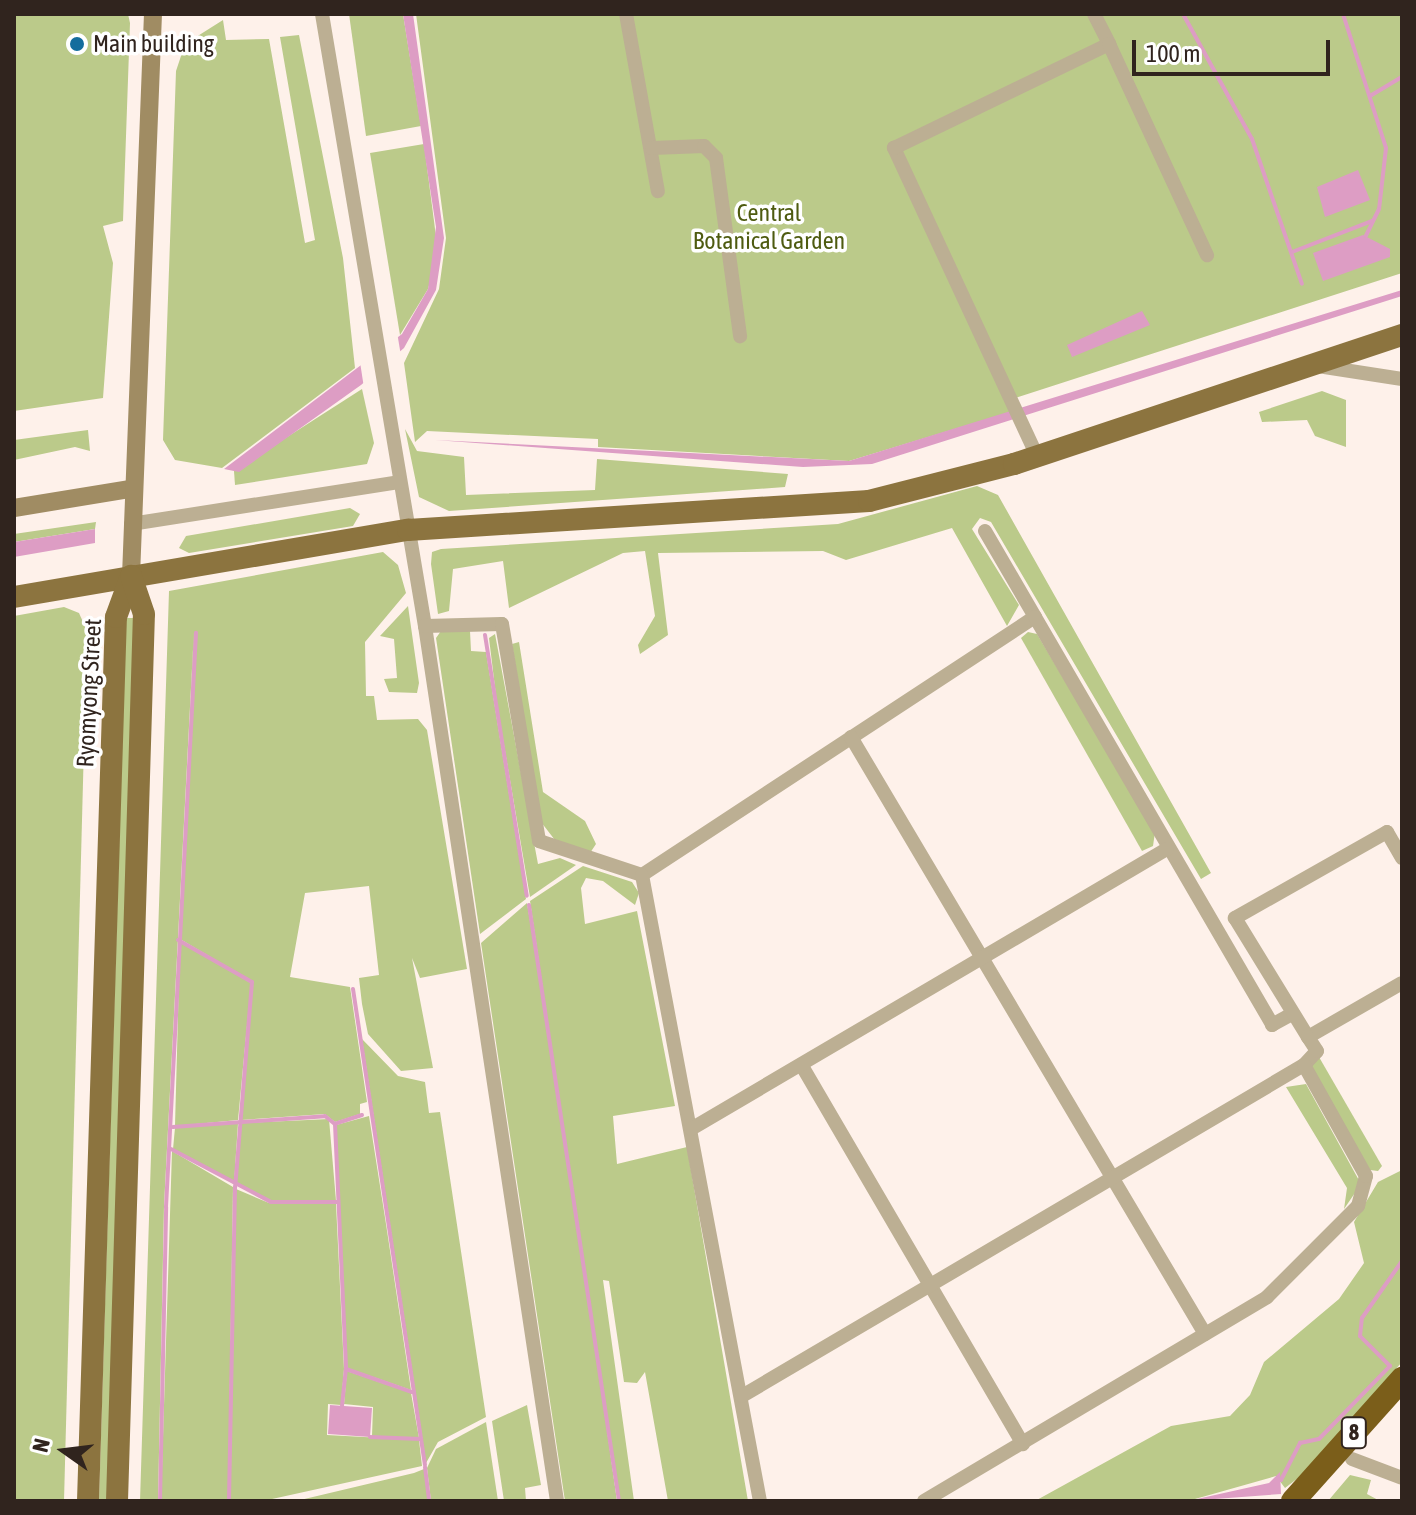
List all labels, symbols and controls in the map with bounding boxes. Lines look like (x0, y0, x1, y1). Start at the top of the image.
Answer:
scale bar (1136, 24, 1334, 74)
place label: Main building (93, 30, 214, 58)
marker: Main building (68, 35, 86, 53)
text: 100 m (1146, 40, 1200, 67)
park label: Central Botanical Garden (693, 199, 845, 255)
street label: Ryomyong Street (71, 618, 107, 768)
north arrow (24, 1411, 104, 1491)
road number: 8 (1340, 1415, 1368, 1451)
text: N (27, 1436, 55, 1455)

